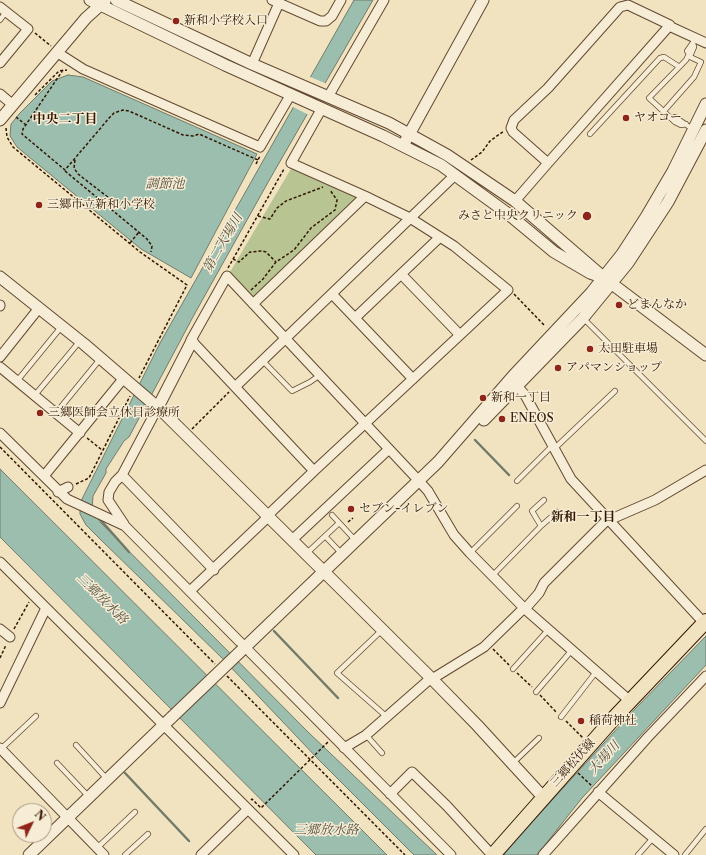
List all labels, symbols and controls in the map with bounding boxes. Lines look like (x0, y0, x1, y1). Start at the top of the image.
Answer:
place label: 新和小学校入口 (184, 14, 268, 28)
marker: 新和小学校入口 (171, 16, 181, 26)
district label: 中央二丁目 (33, 111, 97, 127)
place label: ヤオコー (634, 111, 682, 125)
marker: ヤオコー (621, 113, 631, 123)
water label: 調節池 (146, 176, 184, 192)
place label: 三郷市立新和小学校 (47, 198, 155, 212)
marker: 三郷市立新和小学校 (34, 200, 44, 210)
place label: みさと中央クリニック (458, 209, 578, 223)
marker: みさと中央クリニック (581, 210, 593, 222)
water label: 第二大場川 (200, 211, 246, 275)
place label: どまんなか (627, 298, 687, 312)
marker: どまんなか (614, 300, 624, 310)
place label: 太田駐車場 (598, 342, 658, 356)
marker: 太田駐車場 (585, 344, 595, 354)
place label: アパマンショップ (566, 361, 662, 375)
marker: アパマンショップ (553, 363, 563, 373)
place label: 新和一丁目 (491, 391, 551, 405)
marker: 新和一丁目 (478, 393, 488, 403)
place label: 三郷医師会立休日診療所 (48, 406, 180, 420)
marker: 三郷医師会立休日診療所 (35, 408, 45, 418)
place label: ENEOS (510, 412, 554, 426)
marker: ENEOS (497, 414, 507, 424)
place label: セブン-イレブン (359, 502, 448, 516)
marker: セブン-イレブン (346, 504, 356, 514)
district label: 新和一丁目 (551, 509, 615, 525)
water label: 三郷放水路 (74, 571, 130, 627)
place label: 稲荷神社 (589, 714, 637, 728)
marker: 稲荷神社 (576, 716, 586, 726)
street label: 三郷松伏線 (548, 736, 598, 790)
water label: 大場川 (585, 738, 623, 778)
north arrow (12, 803, 52, 843)
text: N (32, 807, 48, 824)
water label: 三郷放水路 (294, 822, 358, 838)

